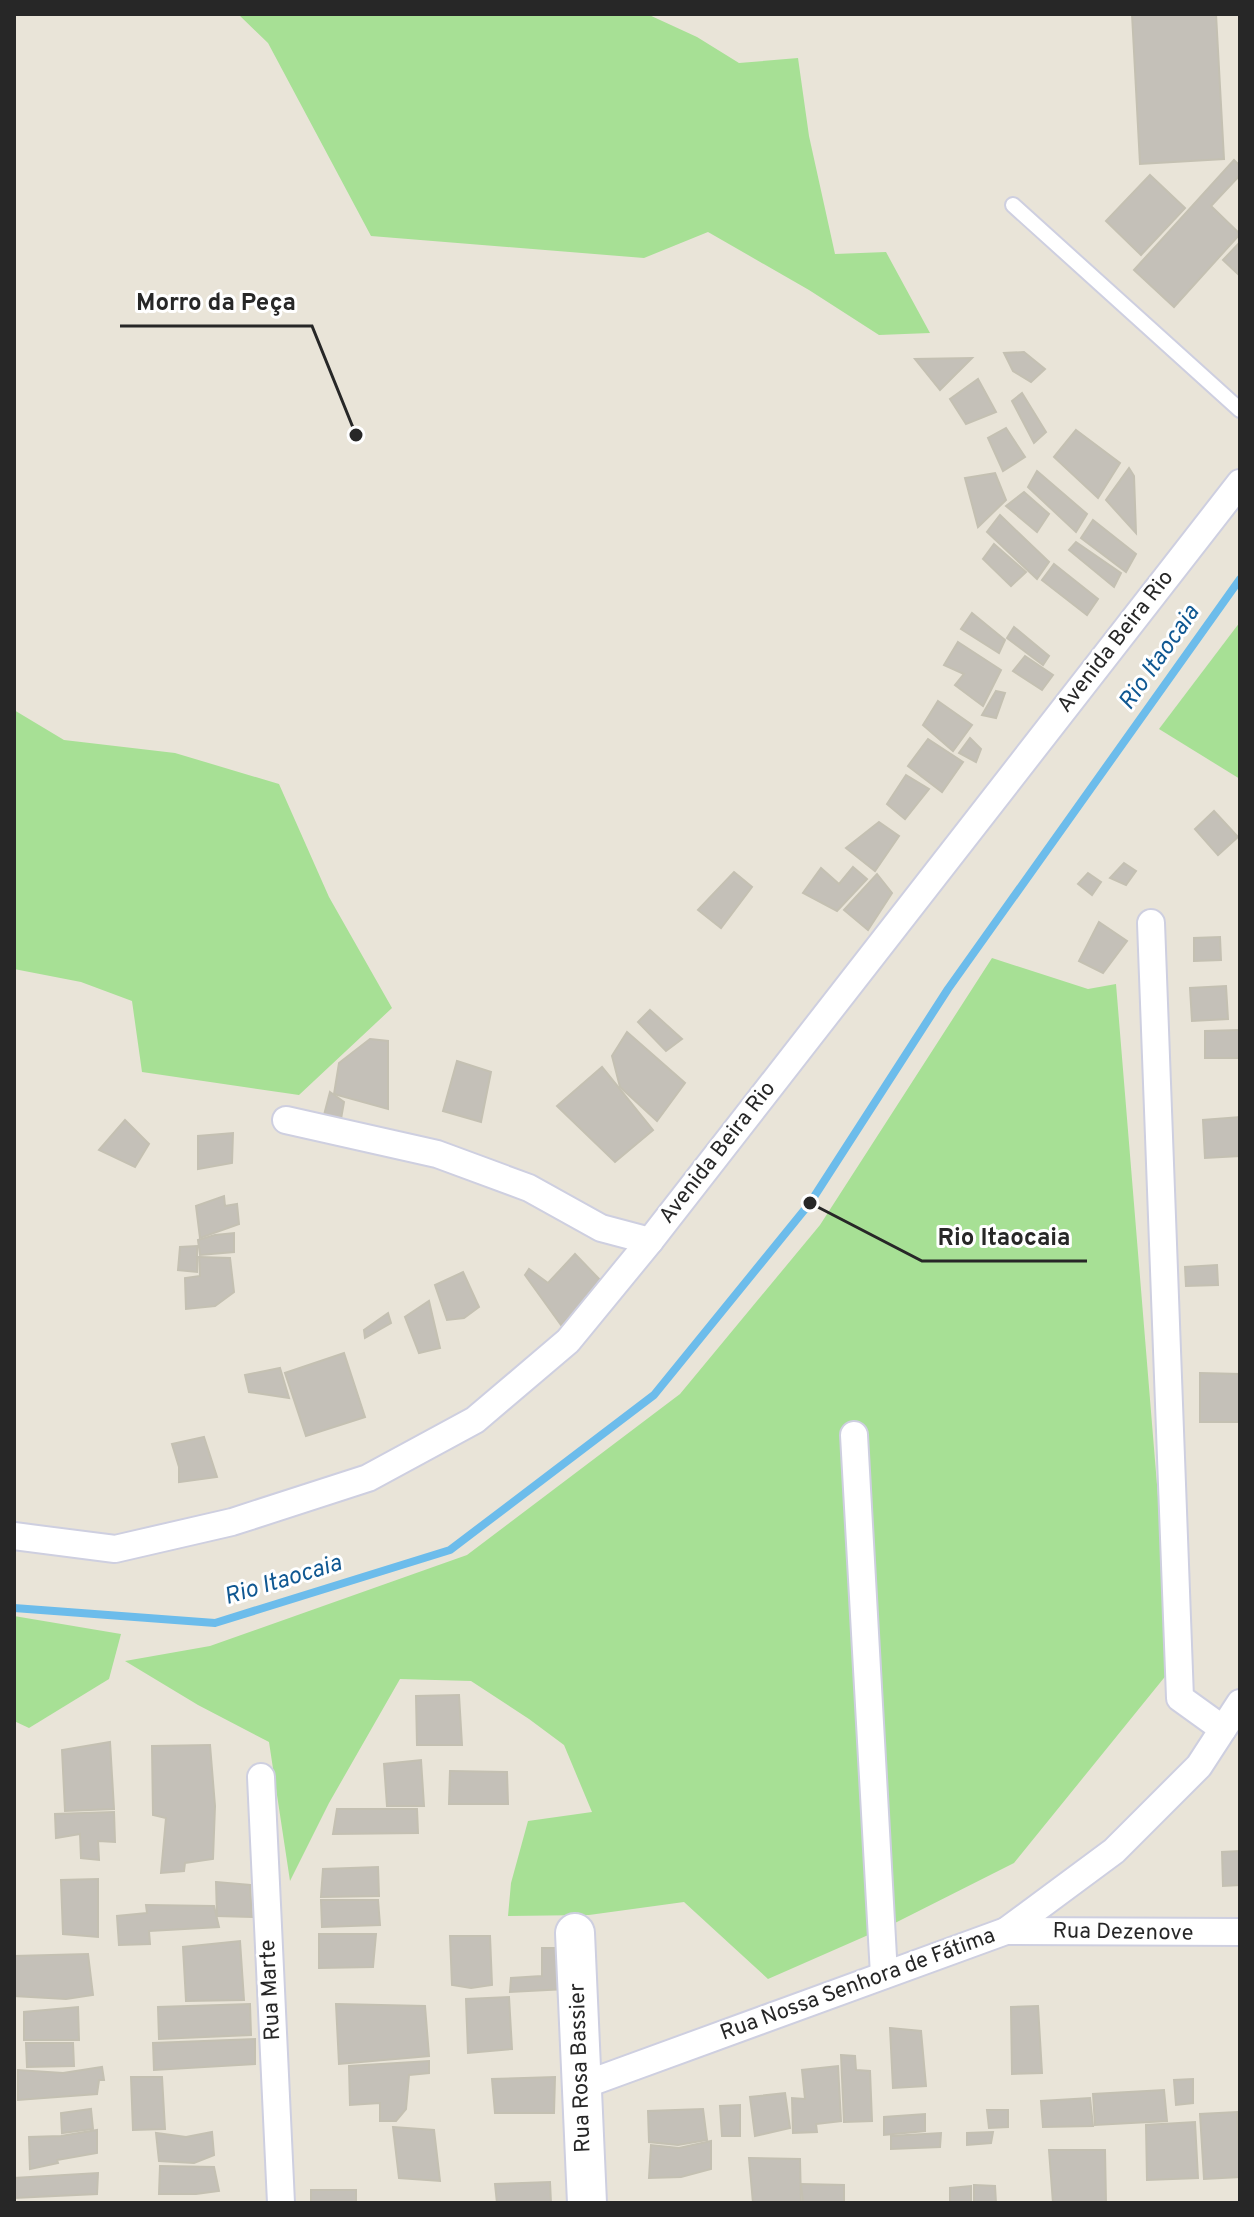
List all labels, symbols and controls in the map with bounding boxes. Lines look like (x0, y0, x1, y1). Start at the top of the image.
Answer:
callout: Morro da Peça (120, 278, 312, 326)
text: Morro da Peça (136, 289, 296, 319)
street label: Avenida Beira Rio (1052, 565, 1180, 719)
water label: Rio Itaocaia (1113, 599, 1207, 716)
street label: Avenida Beira Rio (654, 1076, 782, 1230)
callout: Rio Itaocaia (922, 1213, 1087, 1261)
text: Rio Itaocaia (938, 1224, 1070, 1254)
water label: Rio Itaocaia (221, 1549, 346, 1613)
street label: Rua Dezenove (1052, 1918, 1194, 1948)
street label: Rua Nossa Senhora de Fátima (717, 1923, 999, 2047)
street label: Rua Marte (255, 1939, 287, 2041)
street label: Rua Rosa Bassier (565, 1982, 597, 2153)

